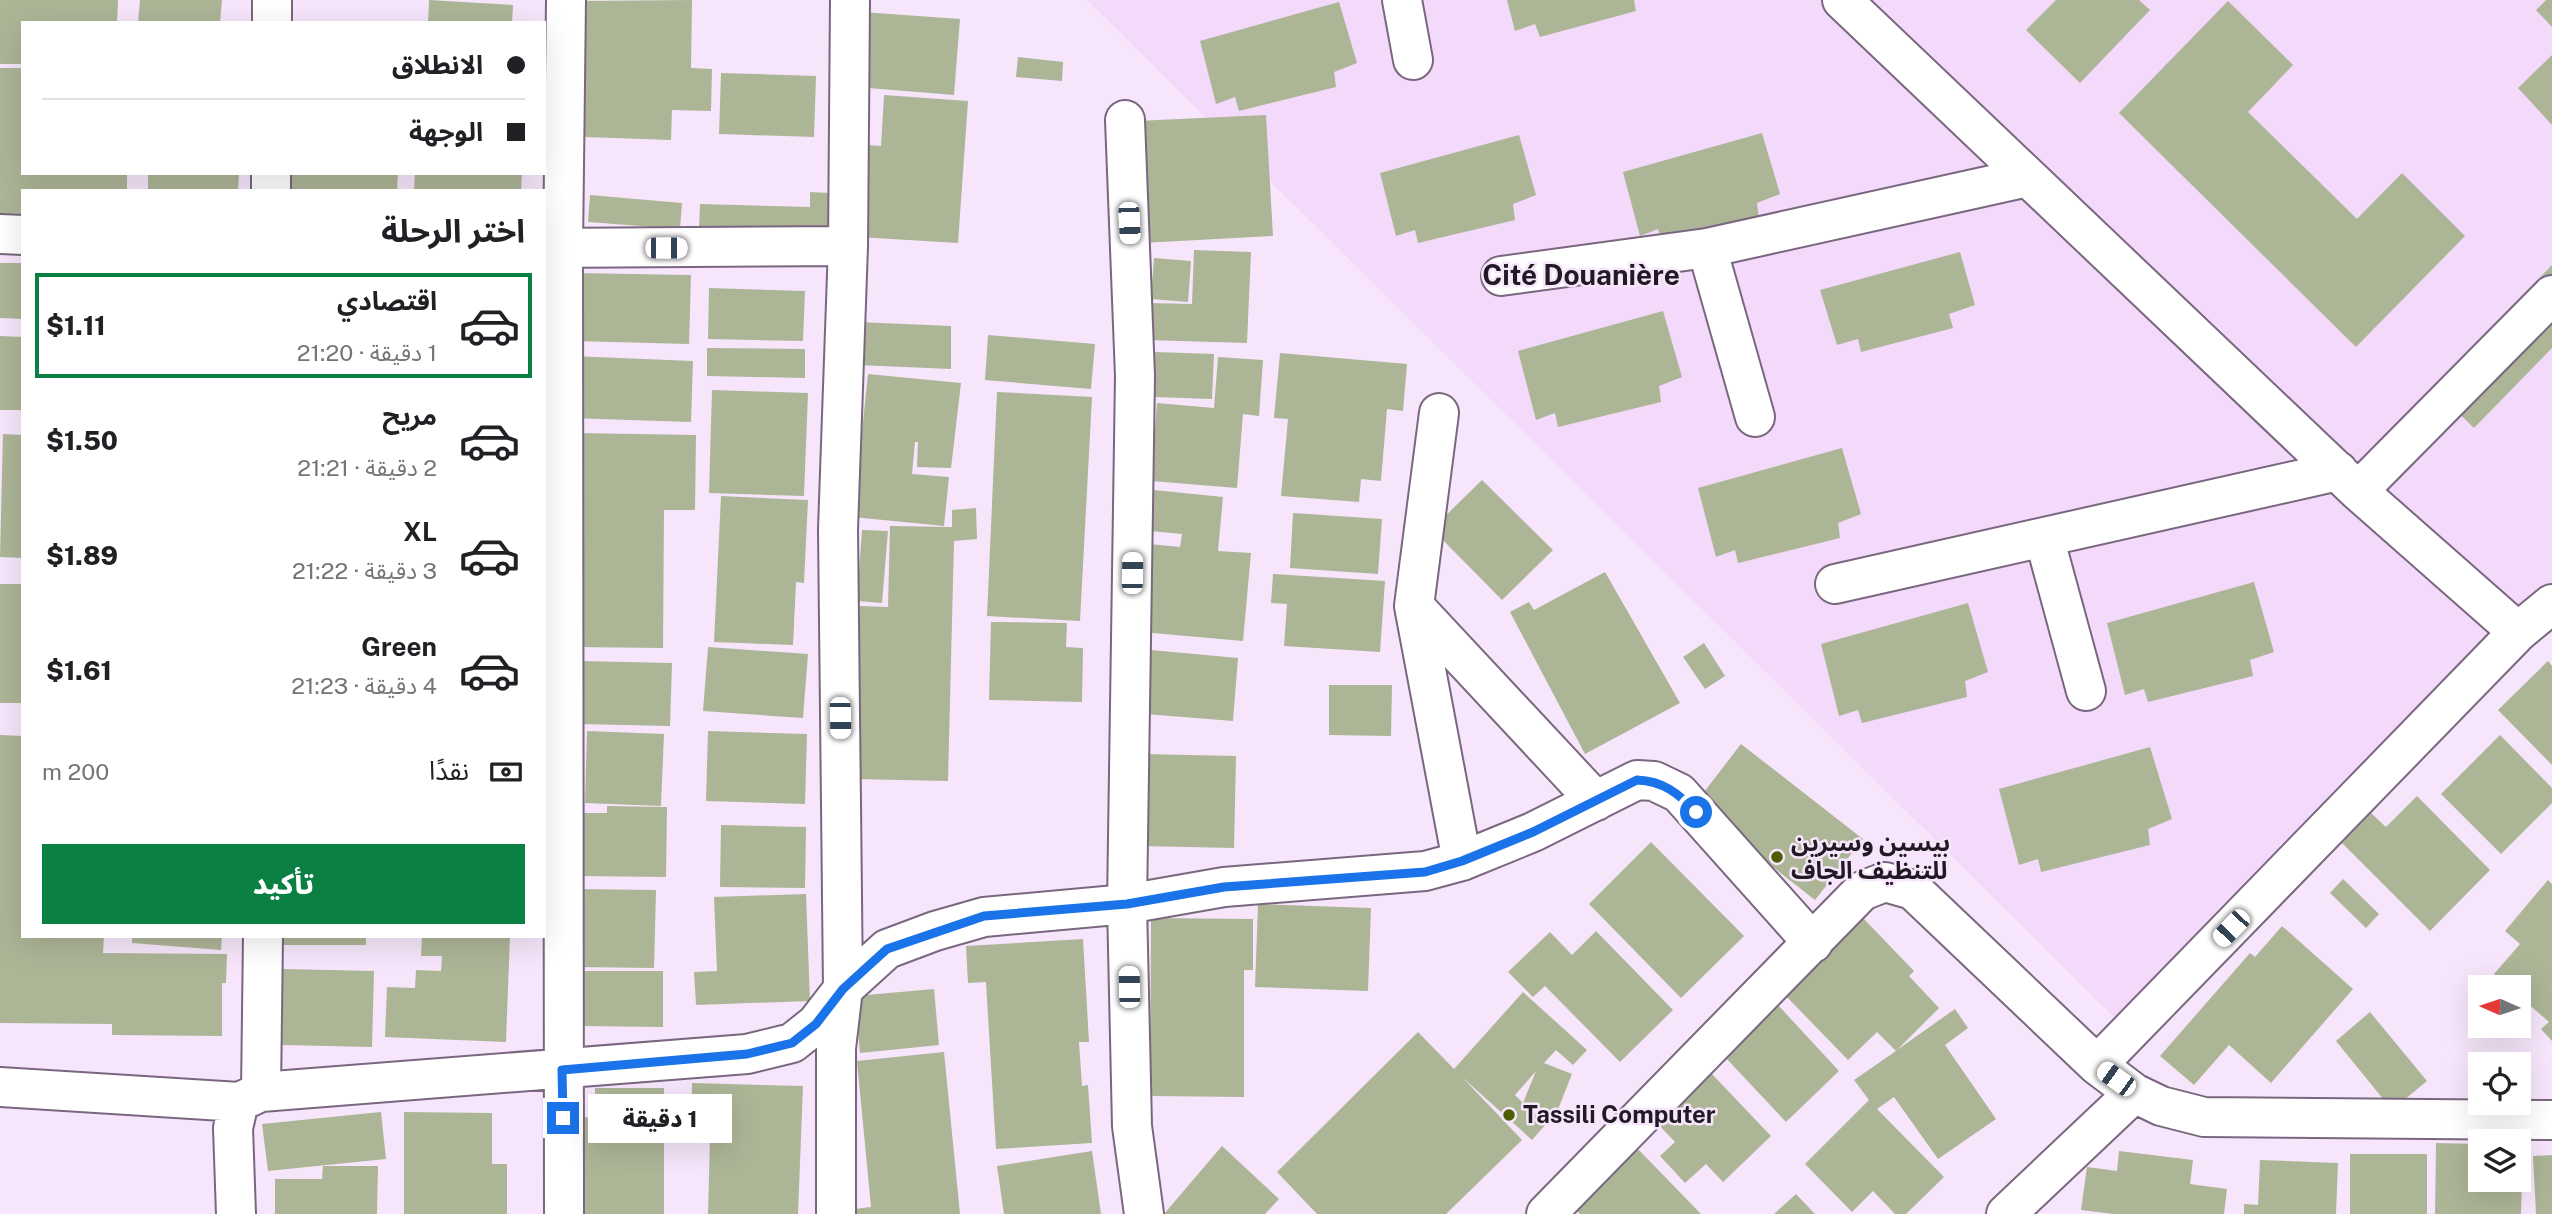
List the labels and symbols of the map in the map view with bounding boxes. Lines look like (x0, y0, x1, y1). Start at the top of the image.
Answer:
car (1118, 201, 1141, 245)
car (646, 238, 688, 259)
district label: Cité Douanière (1482, 258, 1680, 291)
car (1122, 552, 1143, 594)
car (830, 697, 851, 739)
route start (1680, 796, 1712, 828)
place label: بيسين وسيرين للتنظيف الجاف (1791, 828, 1950, 885)
marker: بيسين وسيرين للتنظيف الجاف (1769, 849, 1785, 865)
car (2209, 906, 2254, 950)
car (1119, 966, 1140, 1008)
north arrow (2468, 975, 2530, 1038)
car (2093, 1058, 2140, 1100)
callout: 1 دقيقة (588, 1094, 731, 1142)
place label: Tassili Computer (1523, 1100, 1716, 1128)
route end (547, 1102, 579, 1134)
marker: Tassili Computer (1501, 1107, 1517, 1123)

